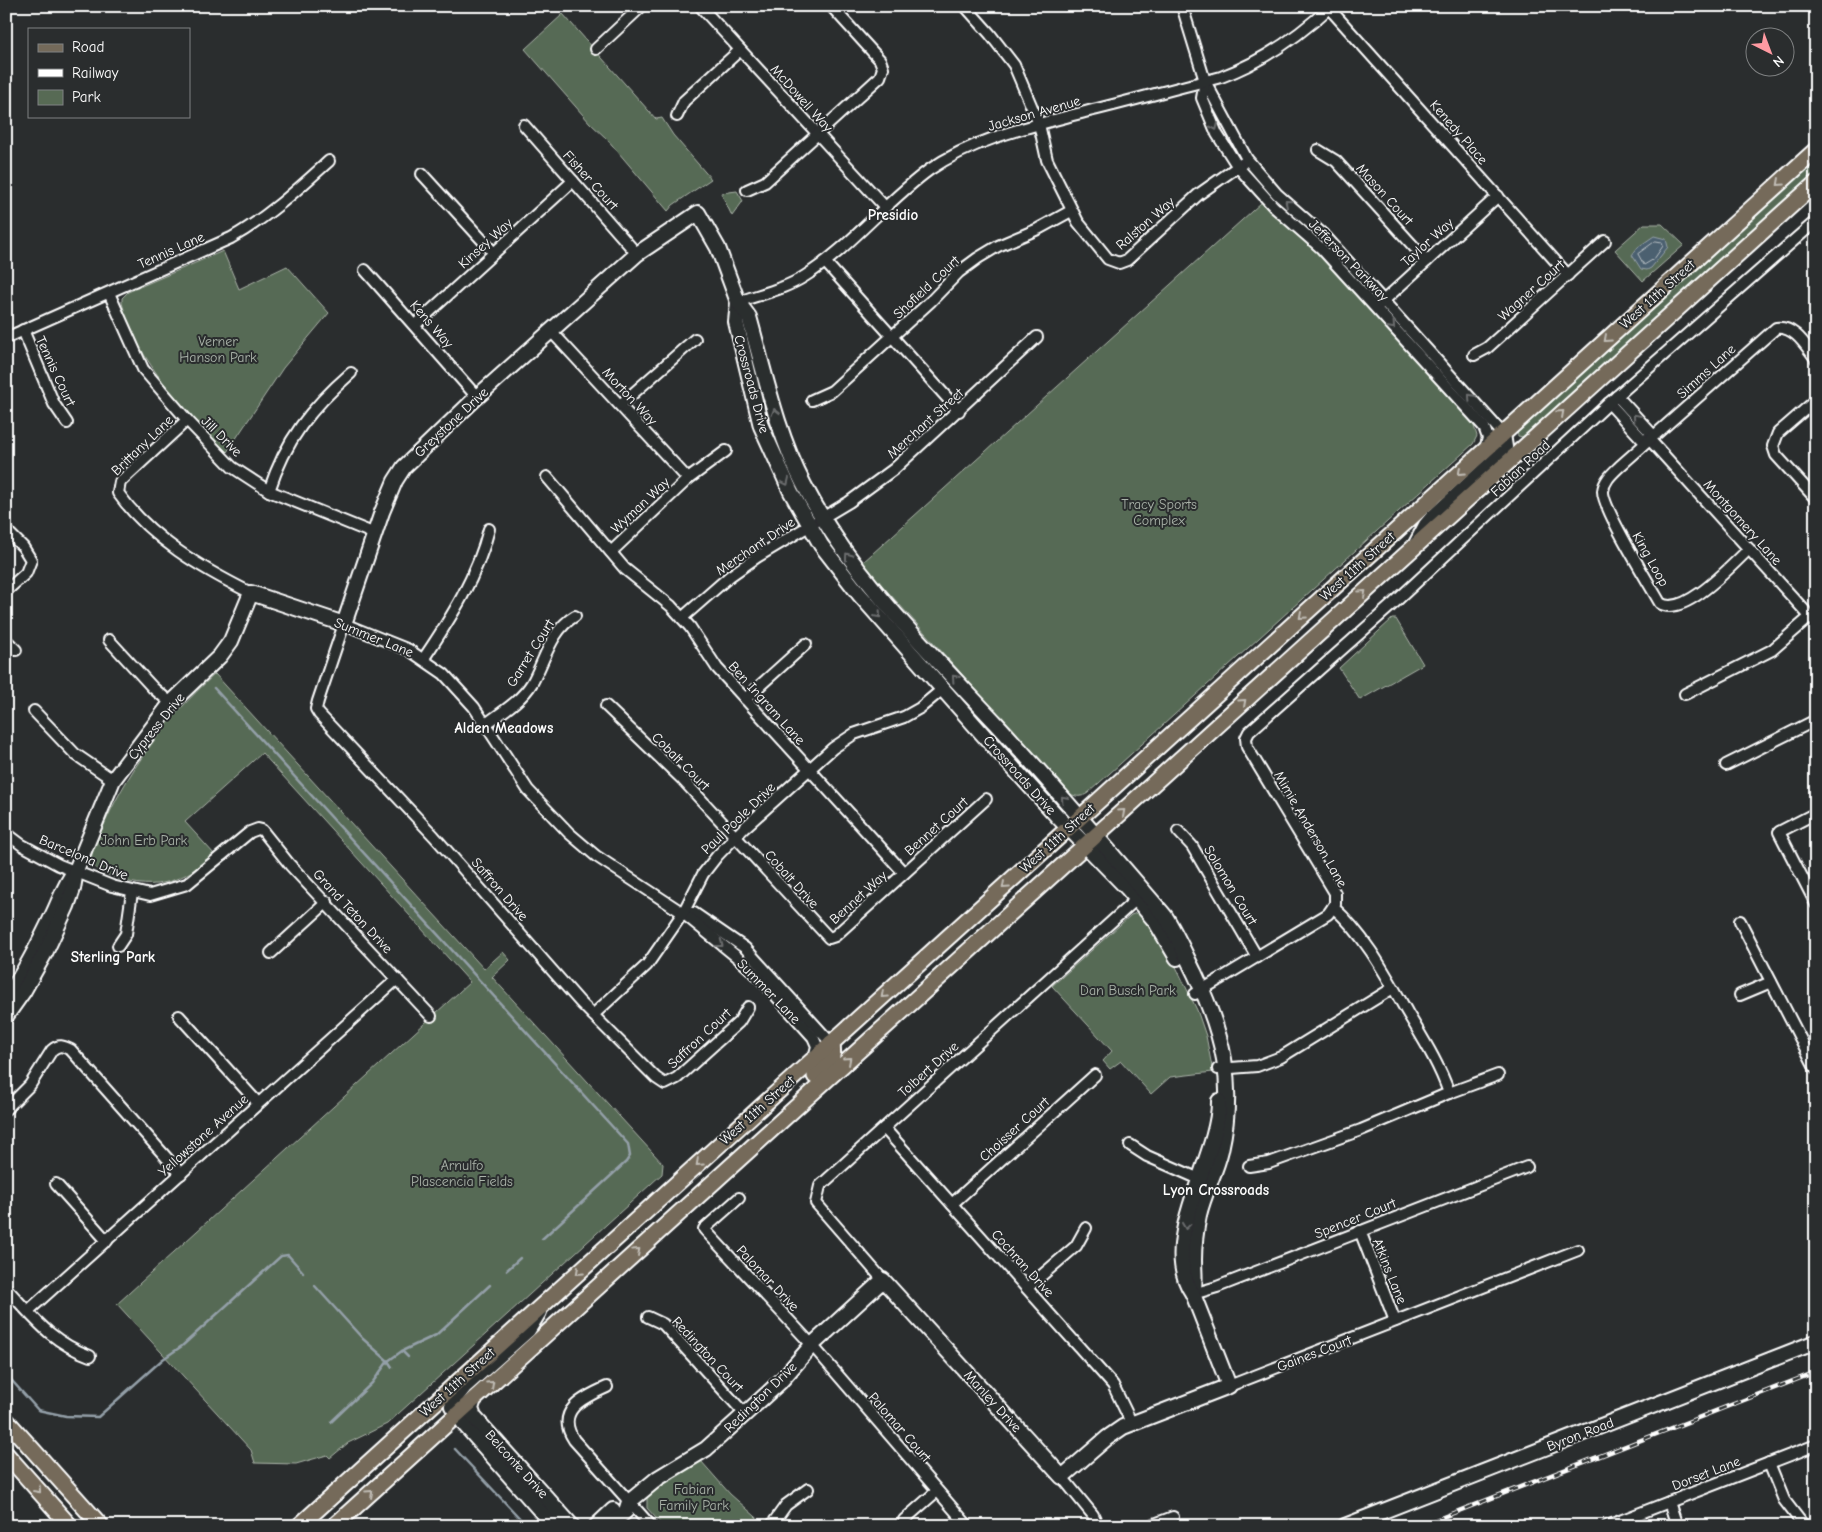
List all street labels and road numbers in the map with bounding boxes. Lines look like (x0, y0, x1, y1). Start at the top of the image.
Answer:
street label: McDowell Way (767, 61, 837, 136)
street label: Jackson Avenue (986, 92, 1082, 135)
street label: Kenedy Place (1426, 97, 1491, 168)
street label: Fisher Court (559, 147, 623, 214)
street label: Mason Court (1352, 160, 1417, 229)
street label: Ralston Way (1112, 193, 1179, 254)
street label: Kinsey Way (455, 214, 517, 272)
street label: Taylor Way (1398, 214, 1458, 270)
street label: Jefferson Parkway (1305, 216, 1393, 305)
street label: Tennis Lane (135, 228, 207, 273)
street label: Shofield Court (890, 252, 964, 322)
street label: Wagner Court (1495, 255, 1569, 325)
street label: West 11th Street (1616, 256, 1699, 332)
street label: Kens Way (406, 297, 457, 352)
street label: Crossroads Drive (730, 333, 773, 435)
street label: Tennis Court (32, 334, 80, 410)
street label: Simms Lane (1673, 341, 1739, 402)
street label: Morton Way (599, 364, 661, 429)
street label: Greystone Drive (411, 384, 492, 461)
street label: Merchant Street (884, 384, 968, 462)
street label: Brittany Lane (108, 412, 177, 479)
street label: Jill Drive (198, 412, 246, 460)
street label: Fabian Road (1487, 437, 1554, 500)
street label: Wyman Way (607, 473, 674, 537)
street label: Montgomery Lane (1700, 476, 1785, 569)
street label: Merchant Drive (712, 514, 798, 579)
street label: West 11th Street (1316, 528, 1399, 604)
street label: King Loop (1629, 529, 1673, 590)
street label: Summer Lane (332, 614, 416, 661)
street label: Garret Court (503, 615, 558, 690)
street label: Ben Ingram Lane (725, 658, 809, 749)
street label: Cypress Drive (124, 689, 188, 763)
street label: Cobalt Court (648, 729, 714, 795)
street label: Crossroads Drive (980, 732, 1060, 819)
street label: Mimie Anderson Lane (1270, 768, 1351, 890)
street label: Paul Poole Drive (698, 779, 779, 858)
street label: Bennet Court (901, 793, 972, 859)
street label: West 11th Street (1016, 800, 1099, 876)
street label: Barcelona Drive (37, 831, 131, 884)
street label: Solomon Court (1200, 842, 1261, 929)
street label: Cobalt Drive (761, 847, 822, 912)
street label: Saffron Drive (468, 854, 532, 924)
street label: Grand Teton Drive (309, 866, 396, 957)
street label: Bennet Way (826, 867, 891, 928)
street label: Summer Lane (733, 955, 804, 1027)
street label: Saffron Court (664, 1004, 735, 1072)
street label: Tolbert Drive (895, 1038, 962, 1101)
street label: West 11th Street (716, 1072, 799, 1148)
street label: Yellowstone Avenue (155, 1091, 252, 1180)
street label: Choisser Court (976, 1093, 1054, 1165)
street label: Spencer Court (1312, 1194, 1399, 1243)
street label: Cochran Drive (988, 1226, 1057, 1301)
street label: Atkins Lane (1369, 1236, 1410, 1306)
street label: Palomar Drive (733, 1242, 803, 1315)
street label: Redington Court (668, 1313, 748, 1396)
street label: Gaines Court (1275, 1331, 1355, 1375)
street label: West 11th Street (416, 1344, 499, 1420)
street label: Redington Drive (720, 1358, 800, 1436)
street label: Manley Drive (960, 1367, 1025, 1436)
street label: Palomar Court (865, 1389, 935, 1466)
street label: Byron Road (1544, 1414, 1616, 1455)
street label: Belconte Drive (482, 1427, 552, 1502)
street label: Dorset Lane (1670, 1453, 1743, 1494)

